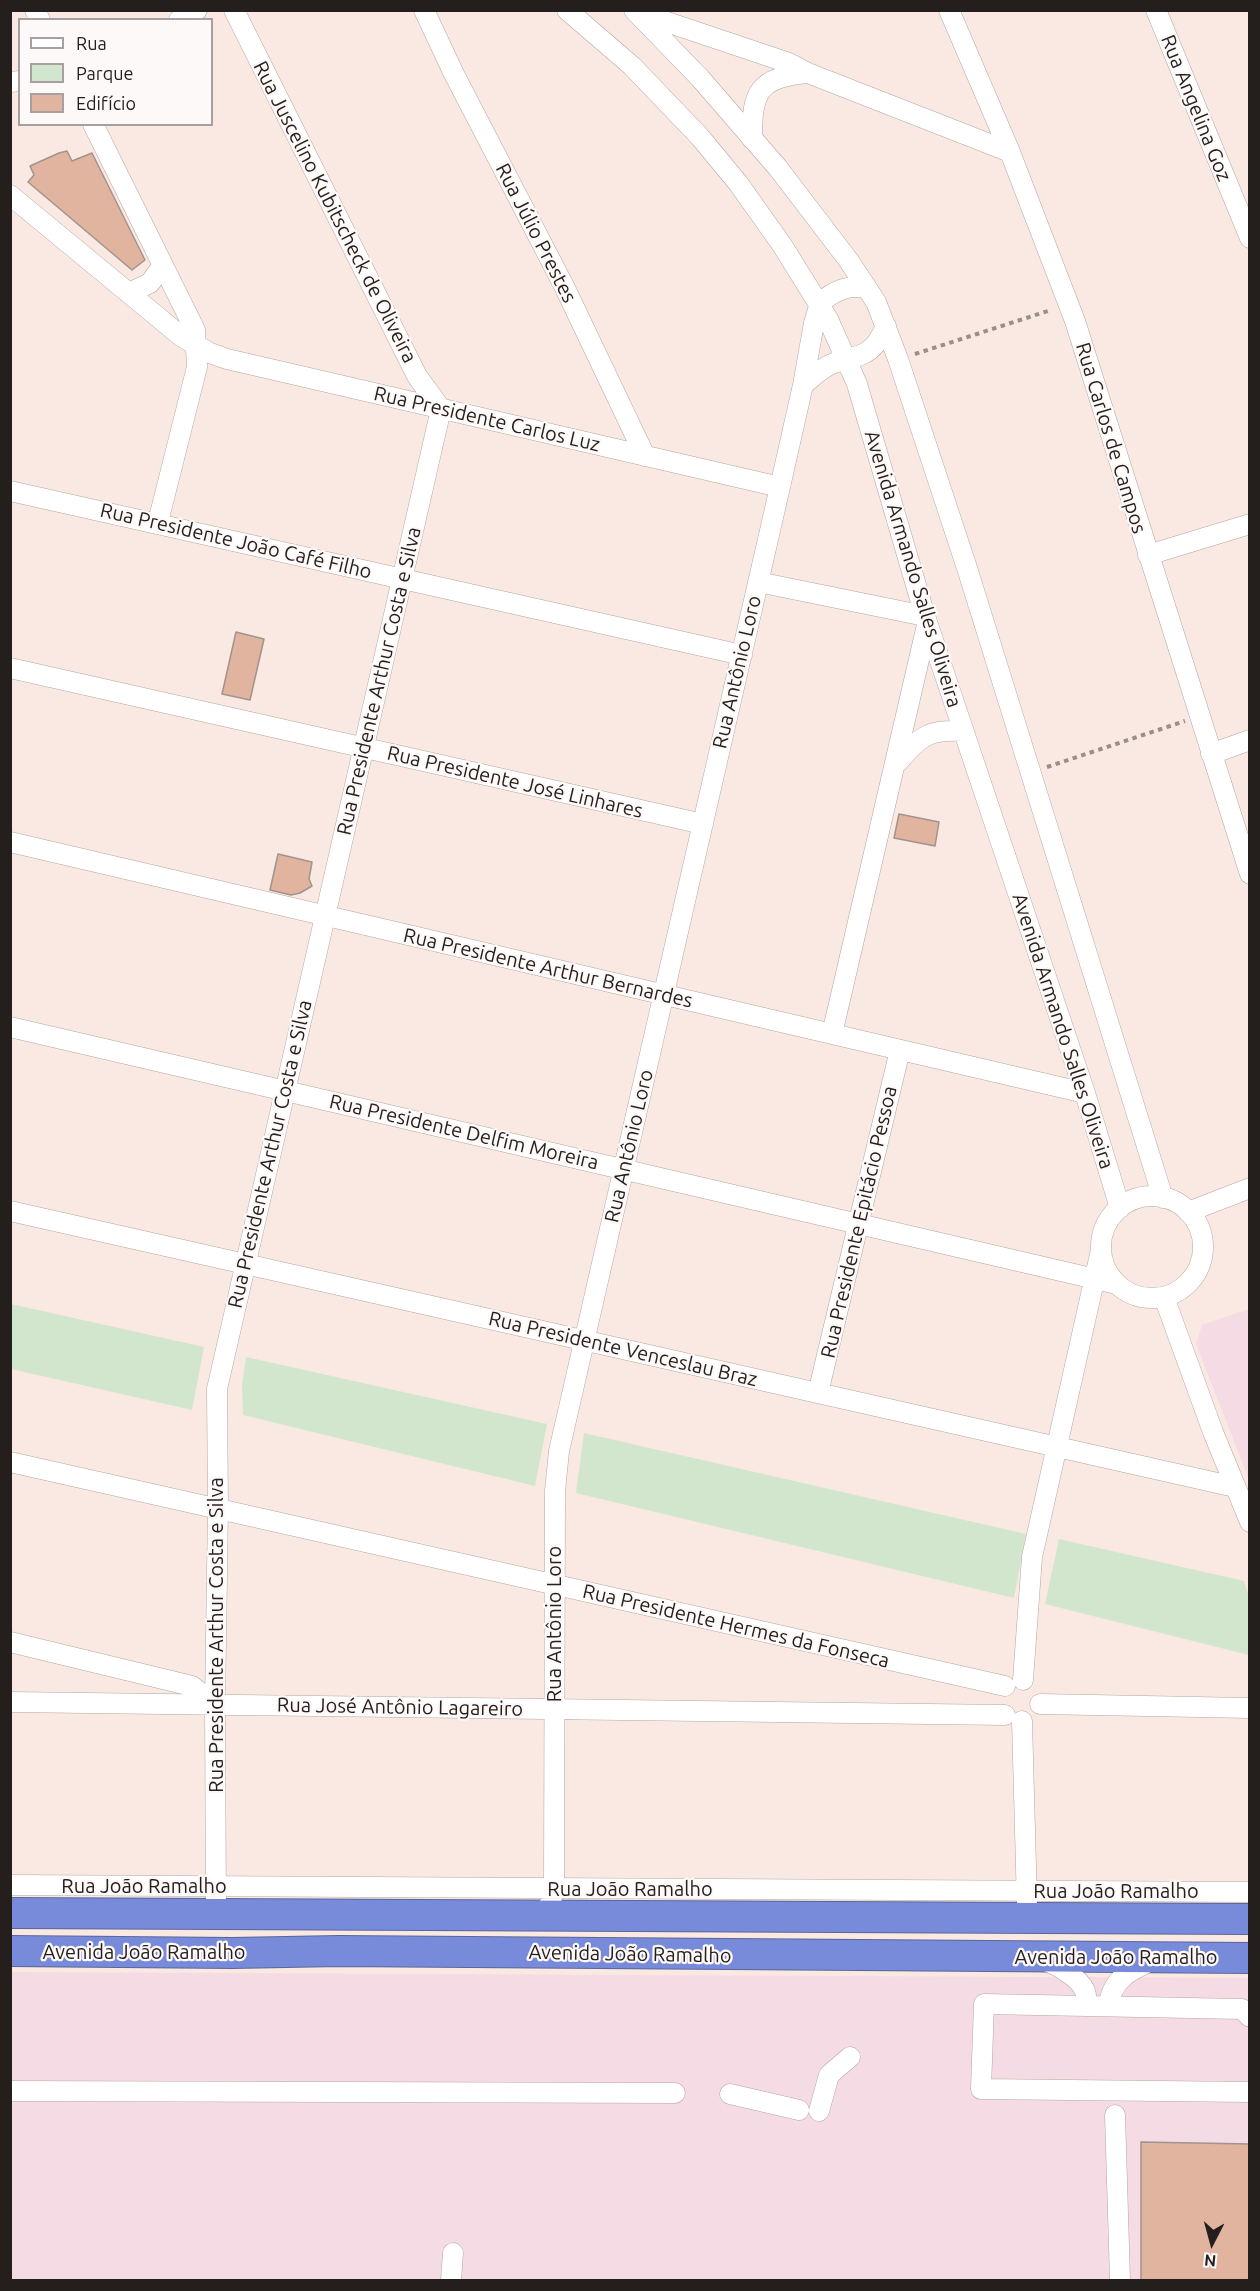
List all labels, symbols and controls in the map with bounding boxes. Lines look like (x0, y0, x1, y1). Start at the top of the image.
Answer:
legend (18, 18, 213, 126)
street label: Rua Angelina Goz (1156, 31, 1236, 185)
text: Rua (76, 33, 107, 53)
street label: Rua Juscelino Kubitscheck de Oliveira (248, 57, 422, 367)
text: Parque (76, 63, 133, 83)
text: Edifício (76, 93, 136, 113)
street label: Rua Júlio Prestes (491, 159, 581, 307)
street label: Rua Carlos de Campos (1071, 340, 1151, 536)
street label: Rua Presidente Carlos Luz (371, 381, 603, 457)
street label: Avenida Armando Salles Oliveira (859, 428, 967, 710)
street label: Rua Presidente João Café Filho (98, 498, 374, 584)
street label: Rua Presidente Arthur Costa e Silva (332, 525, 426, 837)
street label: Rua Antônio Loro (708, 593, 766, 751)
street label: Rua Presidente José Linhares (385, 741, 645, 823)
street label: Avenida Armando Salles Oliveira (1007, 890, 1119, 1172)
street label: Rua Presidente Arthur Bernardes (401, 923, 695, 1013)
street label: Rua Presidente Arthur Costa e Silva (223, 998, 317, 1310)
street label: Rua Antônio Loro (600, 1067, 658, 1225)
street label: Rua Presidente Epitácio Pessoa (816, 1084, 902, 1360)
street label: Rua Presidente Delfim Moreira (327, 1089, 601, 1175)
street label: Rua Presidente Venceslau Braz (486, 1306, 760, 1392)
street label: Rua Presidente Arthur Costa e Silva (204, 1477, 228, 1793)
street label: Rua Antônio Loro (542, 1546, 566, 1702)
street label: Rua Presidente Hermes da Fonseca (580, 1579, 892, 1673)
street label: Rua José Antônio Lagareiro (277, 1693, 523, 1721)
street label: Rua João Ramalho (61, 1874, 227, 1898)
street label: Rua João Ramalho (547, 1877, 713, 1901)
street label: Rua João Ramalho (1033, 1879, 1199, 1903)
street label: Avenida João Ramalho (42, 1940, 246, 1964)
street label: Avenida João Ramalho (528, 1940, 732, 1968)
street label: Avenida João Ramalho (1014, 1945, 1218, 1969)
north arrow (1182, 2213, 1242, 2273)
text: N (1203, 2251, 1217, 2270)

